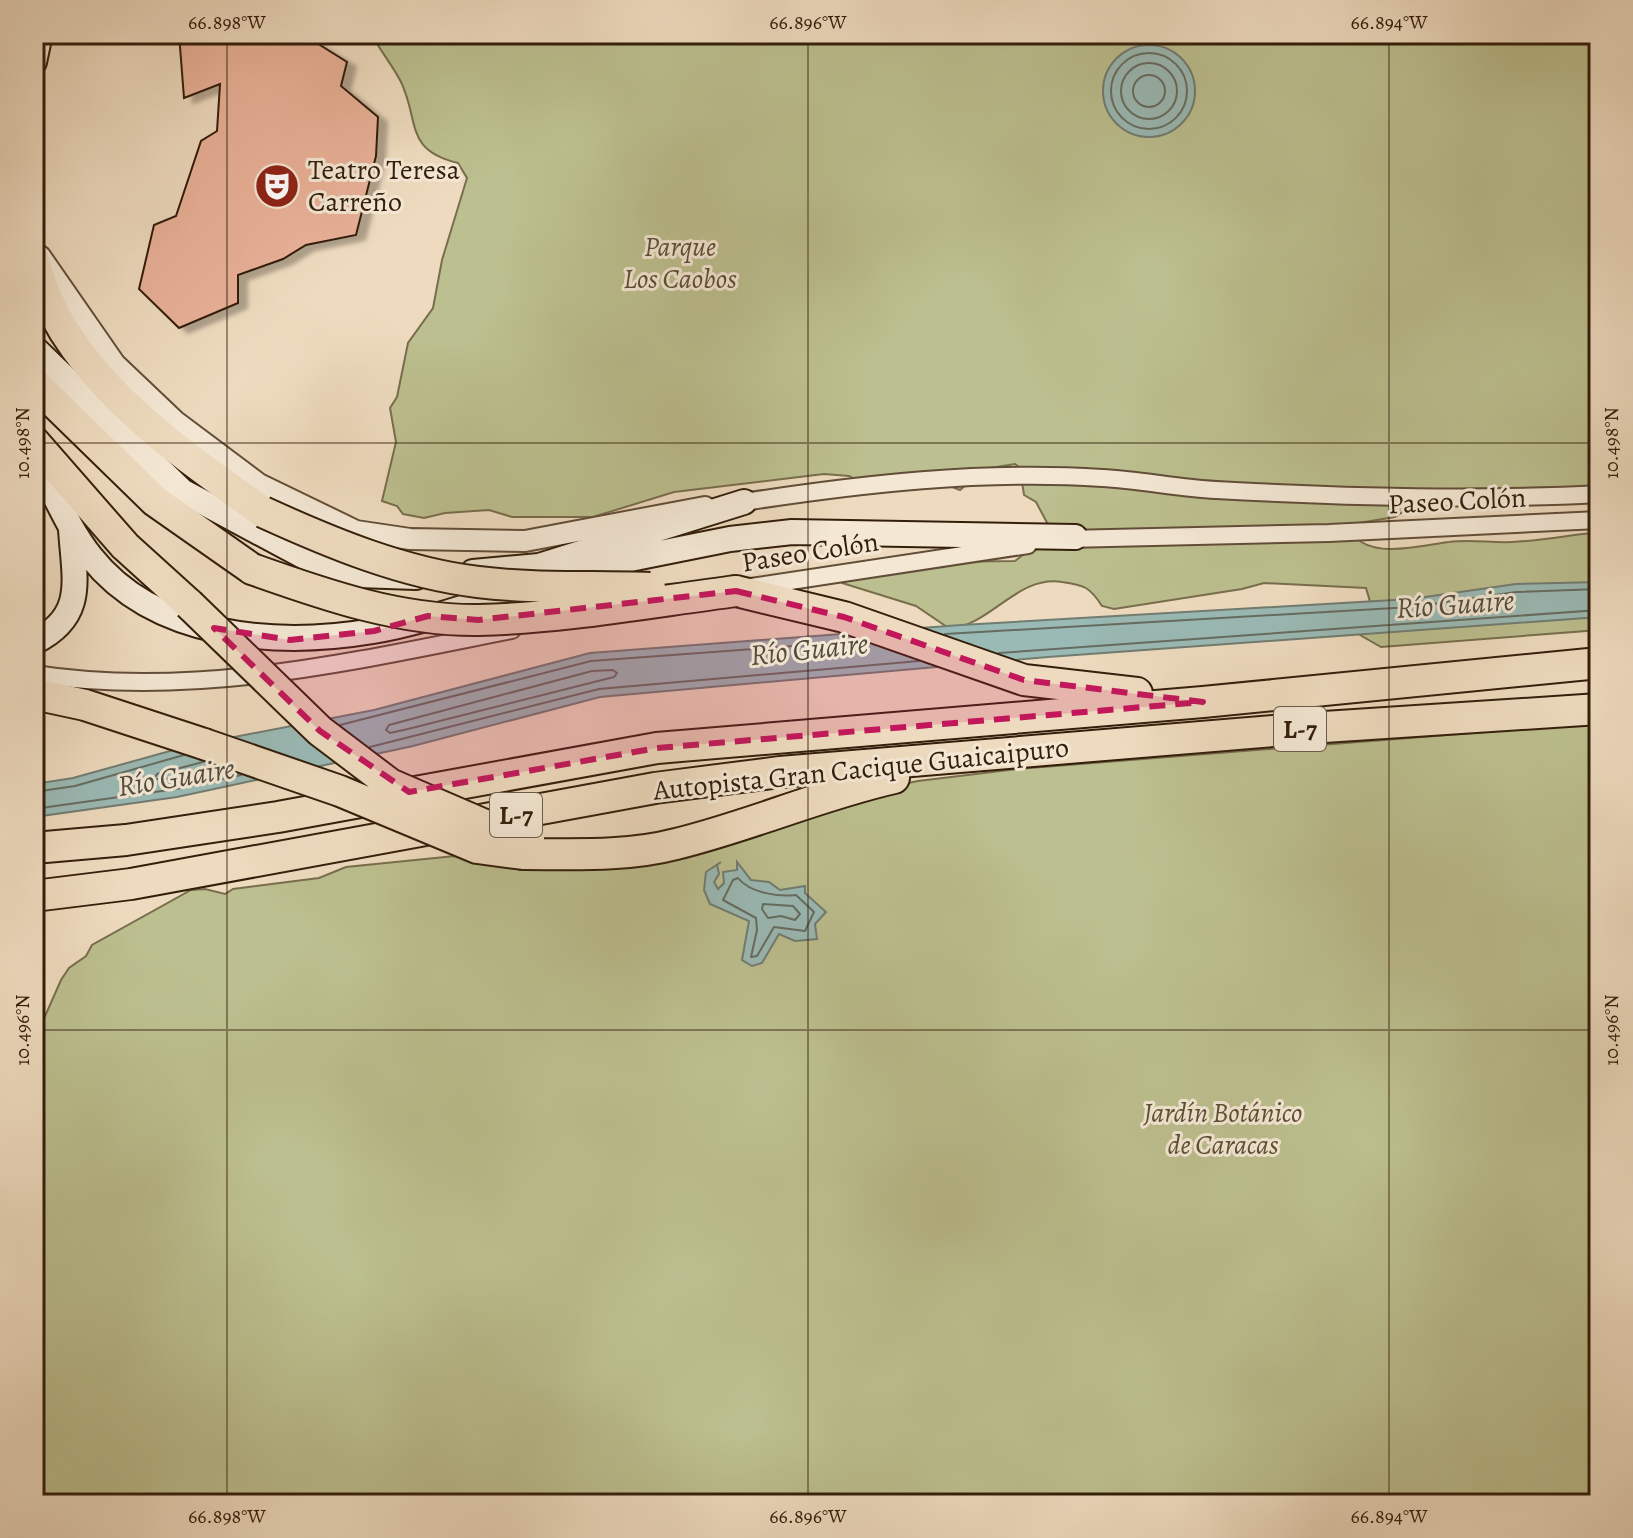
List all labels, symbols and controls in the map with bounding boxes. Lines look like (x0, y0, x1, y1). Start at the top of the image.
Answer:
text: 66.898°W (188, 9, 266, 36)
text: 66.896°W (769, 9, 847, 36)
text: 66.894°W (1350, 9, 1428, 36)
place label: Teatro Teresa Carreño (308, 151, 460, 221)
theatre icon: Teatro Teresa Carreño (253, 162, 301, 210)
park label: Parque Los Caobos (623, 228, 737, 298)
text: 10.498°N (9, 407, 36, 479)
text: 10.498°N (1598, 407, 1625, 479)
street label: Paseo Colón (1387, 478, 1527, 524)
street label: Paseo Colón (739, 522, 881, 582)
water label: Río Guaire (1395, 580, 1516, 628)
water label: Río Guaire (748, 623, 870, 675)
road number: L-7 (1274, 707, 1326, 751)
street label: Autopista Gran Cacique Guaicaipuro (650, 728, 1071, 810)
water label: Río Guaire (114, 748, 238, 806)
road number: L-7 (490, 793, 542, 837)
text: 10.496°N (9, 994, 36, 1066)
text: 10.496°N (1598, 994, 1625, 1066)
park label: Jardín Botánico de Caracas (1143, 1094, 1302, 1164)
text: 66.898°W (188, 1503, 266, 1530)
text: 66.896°W (769, 1503, 847, 1530)
text: 66.894°W (1350, 1503, 1428, 1530)

